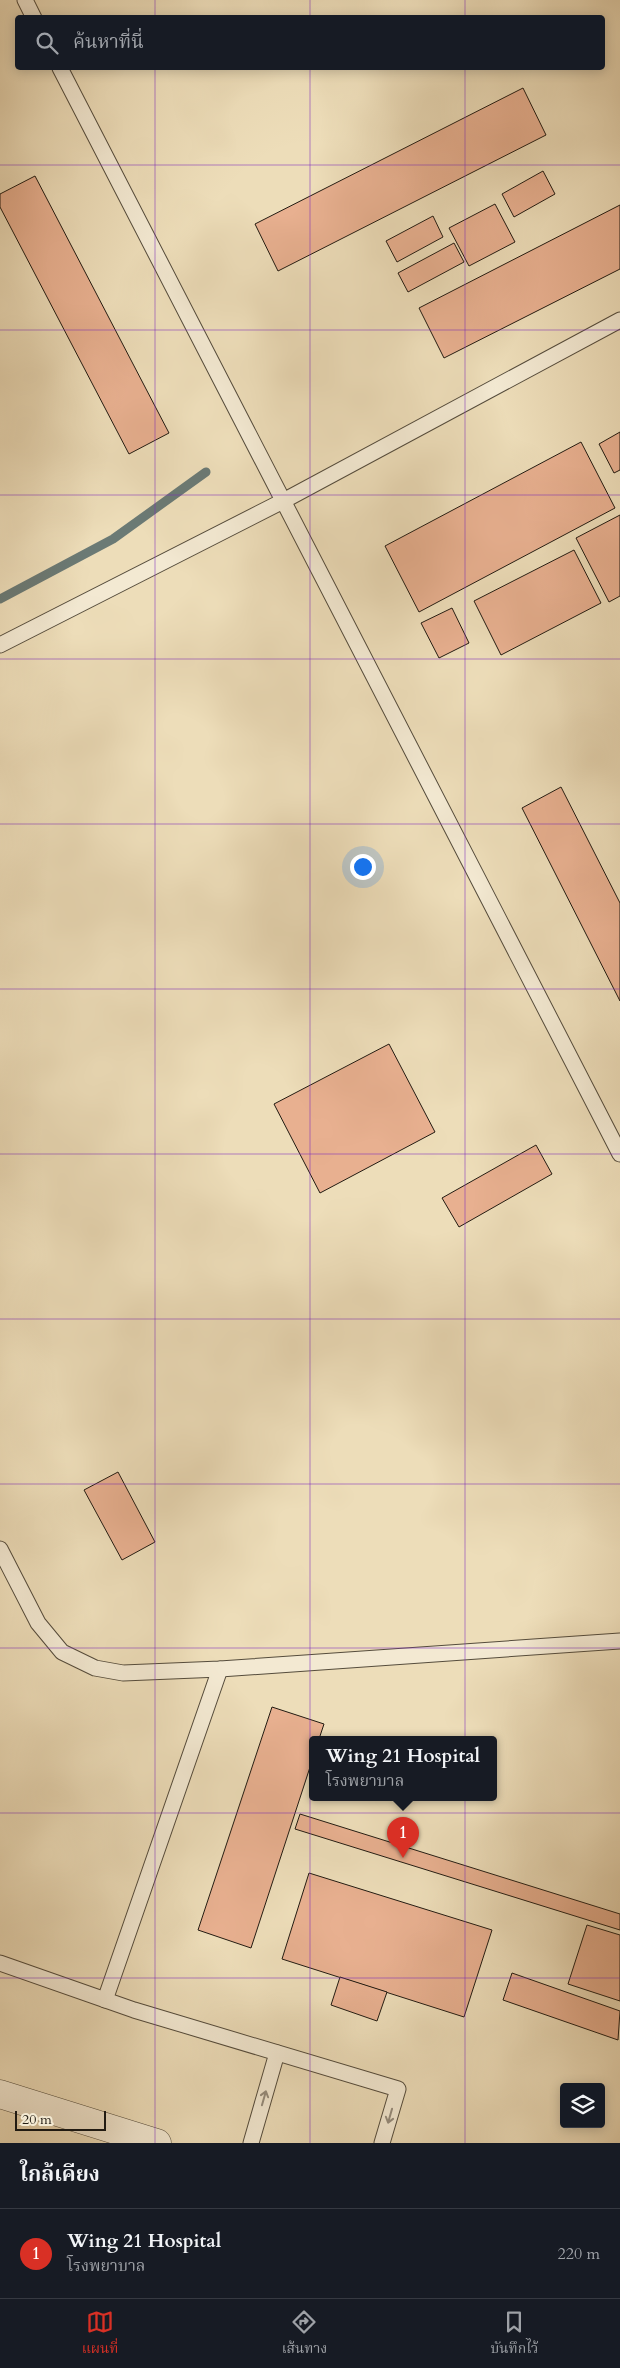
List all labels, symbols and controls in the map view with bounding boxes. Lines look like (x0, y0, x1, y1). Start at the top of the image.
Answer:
search box (15, 15, 605, 70)
icon: search (33, 29, 61, 57)
text: ค้นหาที่นี่ (73, 29, 144, 55)
your location (350, 854, 376, 880)
popup (309, 1736, 497, 1801)
text: Wing 21 Hospital (326, 1743, 480, 1769)
text: โรงพยาบาล (326, 1770, 404, 1792)
pin: 1 (387, 1817, 419, 1858)
map controls (560, 2083, 605, 2128)
button: layers (560, 2083, 605, 2128)
one-way arrow (260, 2090, 269, 2106)
scale bar (15, 2108, 106, 2131)
one-way arrow (385, 2108, 395, 2124)
text: 20 m (22, 2110, 52, 2129)
text: ใกล้เคียง (20, 2160, 100, 2189)
text: Wing 21 Hospital (67, 2228, 221, 2254)
text: 1 (32, 2243, 40, 2265)
text: 220 m (558, 2243, 600, 2265)
text: โรงพยาบาล (67, 2255, 145, 2277)
tab: แผนที่ (82, 2308, 118, 2360)
tab: เส้นทาง (282, 2308, 327, 2360)
tab: บันทึกไว้ (491, 2308, 538, 2360)

